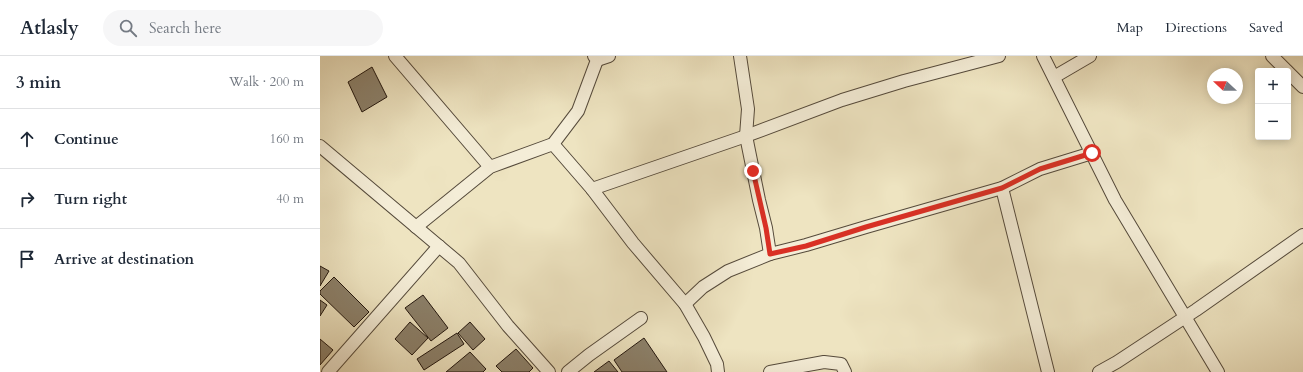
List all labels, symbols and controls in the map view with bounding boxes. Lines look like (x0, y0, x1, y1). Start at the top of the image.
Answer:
search box (103, 10, 383, 46)
text: Atlasly (20, 15, 79, 41)
icon: search (117, 17, 139, 39)
text: Search here (149, 18, 222, 38)
text: Map (1117, 18, 1143, 37)
text: Directions (1165, 18, 1227, 37)
text: Saved (1249, 18, 1283, 37)
north arrow (1207, 68, 1243, 104)
map controls (1255, 68, 1291, 140)
button: + (1255, 68, 1291, 104)
text: 3 min (16, 71, 61, 94)
text: Walk · 200 m (229, 73, 304, 91)
button: − (1255, 104, 1291, 140)
icon: ahead (16, 128, 38, 150)
text: Continue (54, 129, 119, 149)
text: 160 m (270, 130, 304, 148)
route start (1083, 144, 1101, 162)
route end (744, 162, 762, 180)
icon: right (16, 188, 38, 210)
text: Turn right (54, 189, 127, 209)
text: 40 m (276, 190, 304, 208)
icon: arrive (16, 248, 38, 270)
text: Arrive at destination (54, 249, 194, 269)

